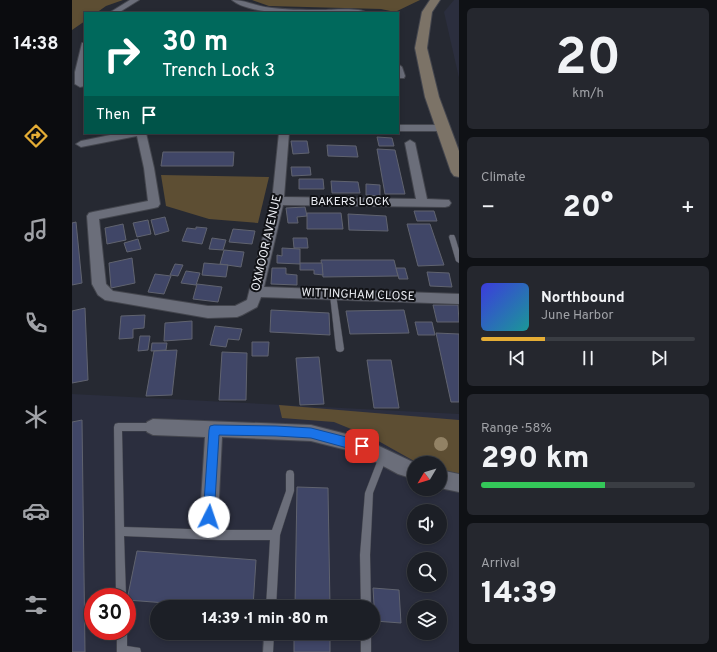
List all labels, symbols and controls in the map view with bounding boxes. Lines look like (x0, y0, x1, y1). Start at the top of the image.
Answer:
text: 30 m (162, 25, 228, 61)
text: 20 (555, 27, 621, 93)
icon: right (96, 28, 148, 80)
text: 14:38 (13, 33, 59, 56)
text: Trench Lock 3 (162, 60, 275, 83)
text: km/h (572, 86, 604, 102)
icon: arrive (138, 104, 160, 126)
text: Then (96, 106, 130, 125)
icon: directions (22, 122, 50, 150)
text: Climate (481, 170, 526, 186)
text: 20° (563, 190, 613, 227)
street label: OXMOOR AVENUE (248, 193, 286, 293)
street label: BAKERS LOCK (310, 194, 390, 210)
text: − (481, 195, 495, 222)
text: + (681, 195, 695, 222)
icon: music (22, 216, 50, 244)
street label: WITTINGHAM CLOSE (301, 285, 415, 305)
text: Northbound (541, 289, 625, 308)
text: June Harbor (541, 308, 614, 324)
icon: phone (22, 309, 50, 337)
icon: previous (506, 347, 528, 369)
icon: pause (577, 347, 599, 369)
icon: next (648, 347, 670, 369)
icon: climate (22, 403, 50, 431)
text: Range · 58% (481, 421, 552, 437)
pin (345, 429, 379, 463)
icon: arrive (351, 435, 373, 457)
text: 290 km (481, 441, 589, 478)
north arrow (407, 456, 447, 496)
map controls (407, 456, 447, 640)
position arrow (188, 496, 230, 538)
icon: car (22, 497, 50, 525)
button: sound (407, 504, 447, 544)
button: search (407, 552, 447, 592)
text: Arrival (481, 556, 520, 572)
text: 14:39 (481, 576, 557, 613)
speed limit sign: 30 (84, 588, 136, 640)
icon: filters (22, 591, 50, 619)
button: layers (407, 600, 447, 640)
text: 14:39 · 1 min · 80 m (202, 610, 328, 629)

